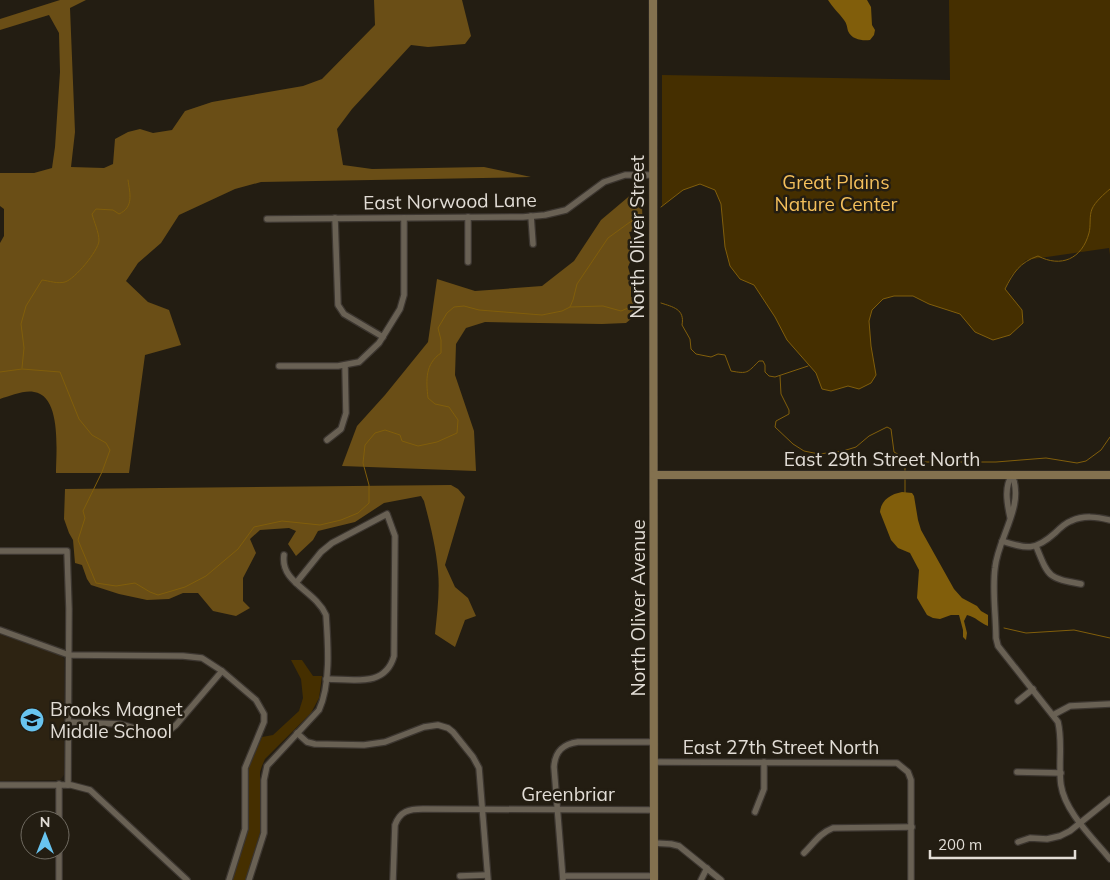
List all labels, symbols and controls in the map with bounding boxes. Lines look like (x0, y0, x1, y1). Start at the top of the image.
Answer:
street label: North Oliver Street (625, 155, 649, 319)
park label: Great Plains Nature Center (775, 170, 898, 216)
street label: East Norwood Lane (363, 187, 537, 215)
street label: East 29th Street North (784, 447, 980, 471)
street label: North Oliver Avenue (626, 519, 650, 697)
place label: Brooks Magnet Middle School (50, 697, 183, 743)
school or university icon: Brooks Magnet Middle School (19, 707, 45, 733)
street label: East 27th Street North (683, 735, 879, 759)
street label: Greenbriar (521, 782, 615, 806)
north arrow (20, 810, 70, 860)
text: N (40, 813, 50, 831)
scale bar (930, 828, 1075, 860)
text: 200 m (938, 835, 982, 854)

